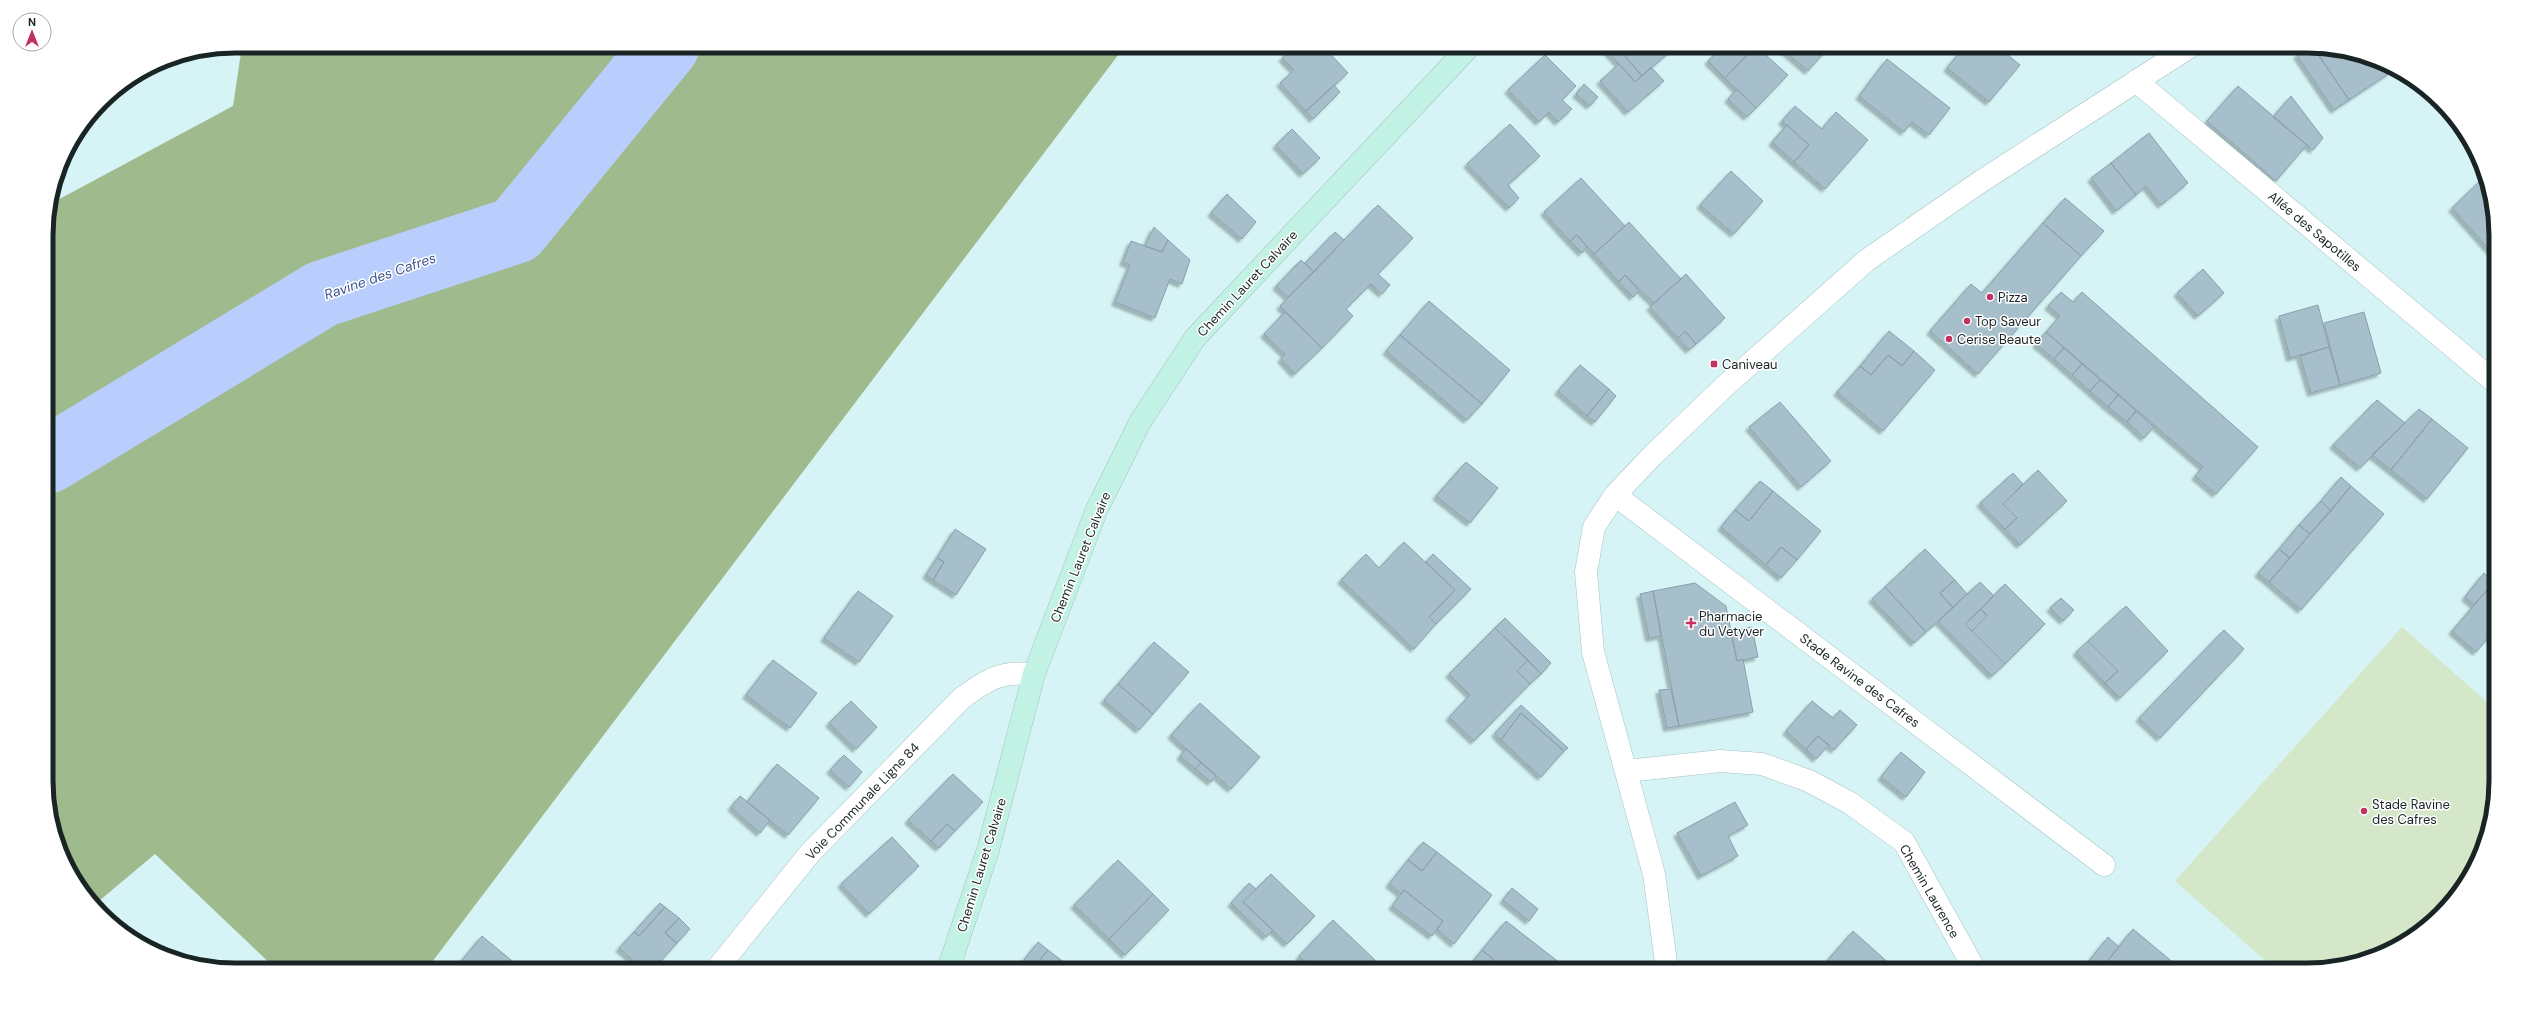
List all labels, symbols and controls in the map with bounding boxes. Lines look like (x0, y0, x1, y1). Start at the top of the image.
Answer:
north arrow (12, 12, 52, 52)
text: N (28, 15, 36, 29)
street label: Allée des Sapotilles (2265, 187, 2365, 275)
street label: Chemin Lauret Calvaire (1194, 227, 1301, 340)
water label: Ravine des Cafres (322, 248, 438, 304)
place label: Pizza (1998, 289, 2028, 306)
marker: Pizza (1985, 292, 1995, 302)
place label: Top Saveur (1975, 313, 2041, 330)
marker: Top Saveur (1962, 316, 1972, 326)
place label: Cerise Beaute (1957, 331, 2041, 348)
marker: Cerise Beaute (1944, 334, 1954, 344)
place label: Caniveau (1722, 356, 1777, 373)
marker: Caniveau (1709, 359, 1719, 369)
street label: Chemin Lauret Calvaire (1046, 489, 1114, 625)
place label: Pharmacie du Vetyver (1699, 608, 1764, 640)
marker: Pharmacie du Vetyver (1686, 618, 1696, 628)
street label: Stade Ravine des Cafres (1796, 630, 1923, 731)
street label: Voie Communale Ligne 84 (802, 739, 923, 864)
street label: Chemin Lauret Calvaire (953, 796, 1010, 934)
place label: Stade Ravine des Cafres (2372, 796, 2450, 828)
marker: Stade Ravine des Cafres (2359, 806, 2369, 816)
street label: Chemin Laurence (1896, 841, 1963, 941)

